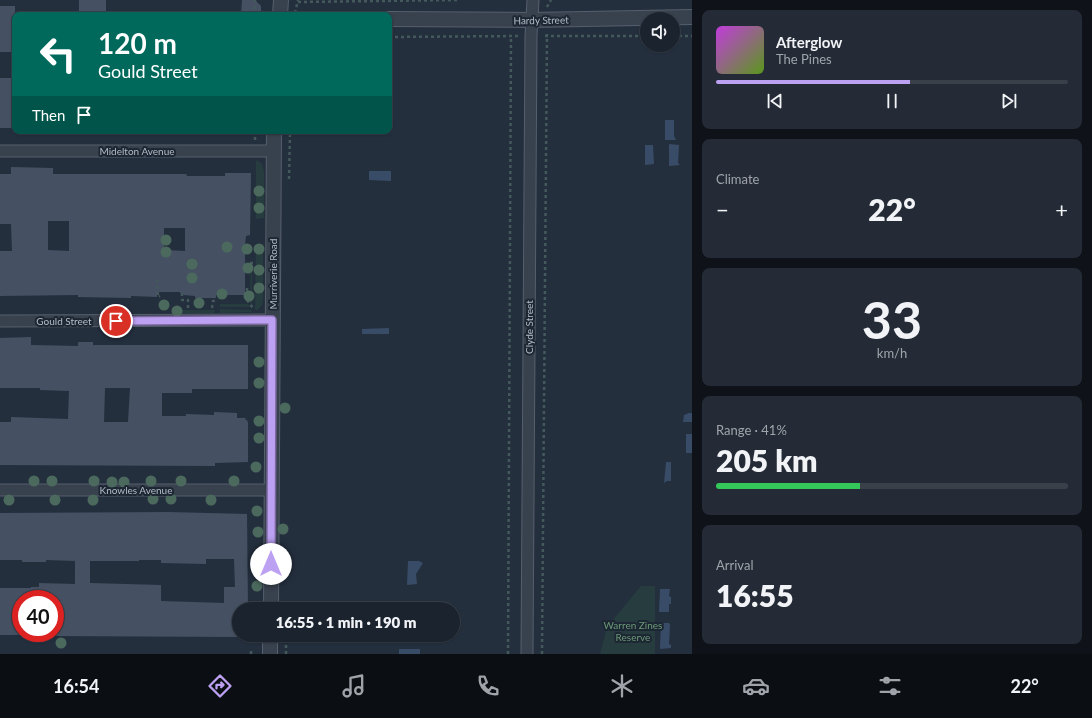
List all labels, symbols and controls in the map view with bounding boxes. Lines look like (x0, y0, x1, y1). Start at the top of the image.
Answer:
map controls (640, 12, 680, 52)
button: sound (640, 12, 680, 52)
street label: Hardy Street (513, 14, 569, 26)
text: 120 m (98, 26, 177, 60)
icon: left (32, 28, 84, 80)
text: Afterglow (776, 33, 842, 51)
text: The Pines (776, 51, 832, 67)
text: Gould Street (98, 60, 198, 82)
icon: previous (764, 90, 786, 112)
icon: pause (881, 90, 903, 112)
icon: next (998, 90, 1020, 112)
icon: arrive (73, 104, 95, 126)
text: Then (32, 106, 65, 124)
street label: Midelton Avenue (100, 145, 175, 157)
text: Climate (716, 171, 759, 187)
text: 22° (868, 191, 916, 227)
text: − (716, 196, 729, 223)
text: + (1055, 196, 1068, 223)
street label: Murriverie Road (267, 239, 279, 309)
text: 33 (862, 288, 922, 350)
street label: Clyde Street (523, 300, 535, 354)
pin (99, 304, 133, 338)
icon: arrive (105, 310, 127, 332)
street label: Gould Street (36, 315, 92, 327)
text: km/h (877, 345, 907, 361)
text: Range · 41% (716, 422, 787, 438)
text: 205 km (716, 442, 817, 478)
street label: Knowles Avenue (100, 484, 172, 496)
position arrow (250, 543, 292, 585)
text: Arrival (716, 557, 753, 573)
text: 16:55 (716, 577, 794, 613)
speed limit sign: 40 (12, 590, 64, 642)
text: 16:55 · 1 min · 190 m (275, 613, 417, 631)
park label: Warren Zines Reserve (604, 619, 662, 643)
icon: directions (206, 672, 234, 700)
icon: music (340, 672, 368, 700)
icon: phone (474, 672, 502, 700)
icon: climate (608, 672, 636, 700)
icon: car (742, 672, 770, 700)
icon: filters (876, 672, 904, 700)
text: 16:54 (53, 675, 99, 697)
text: 22° (1010, 675, 1039, 697)

